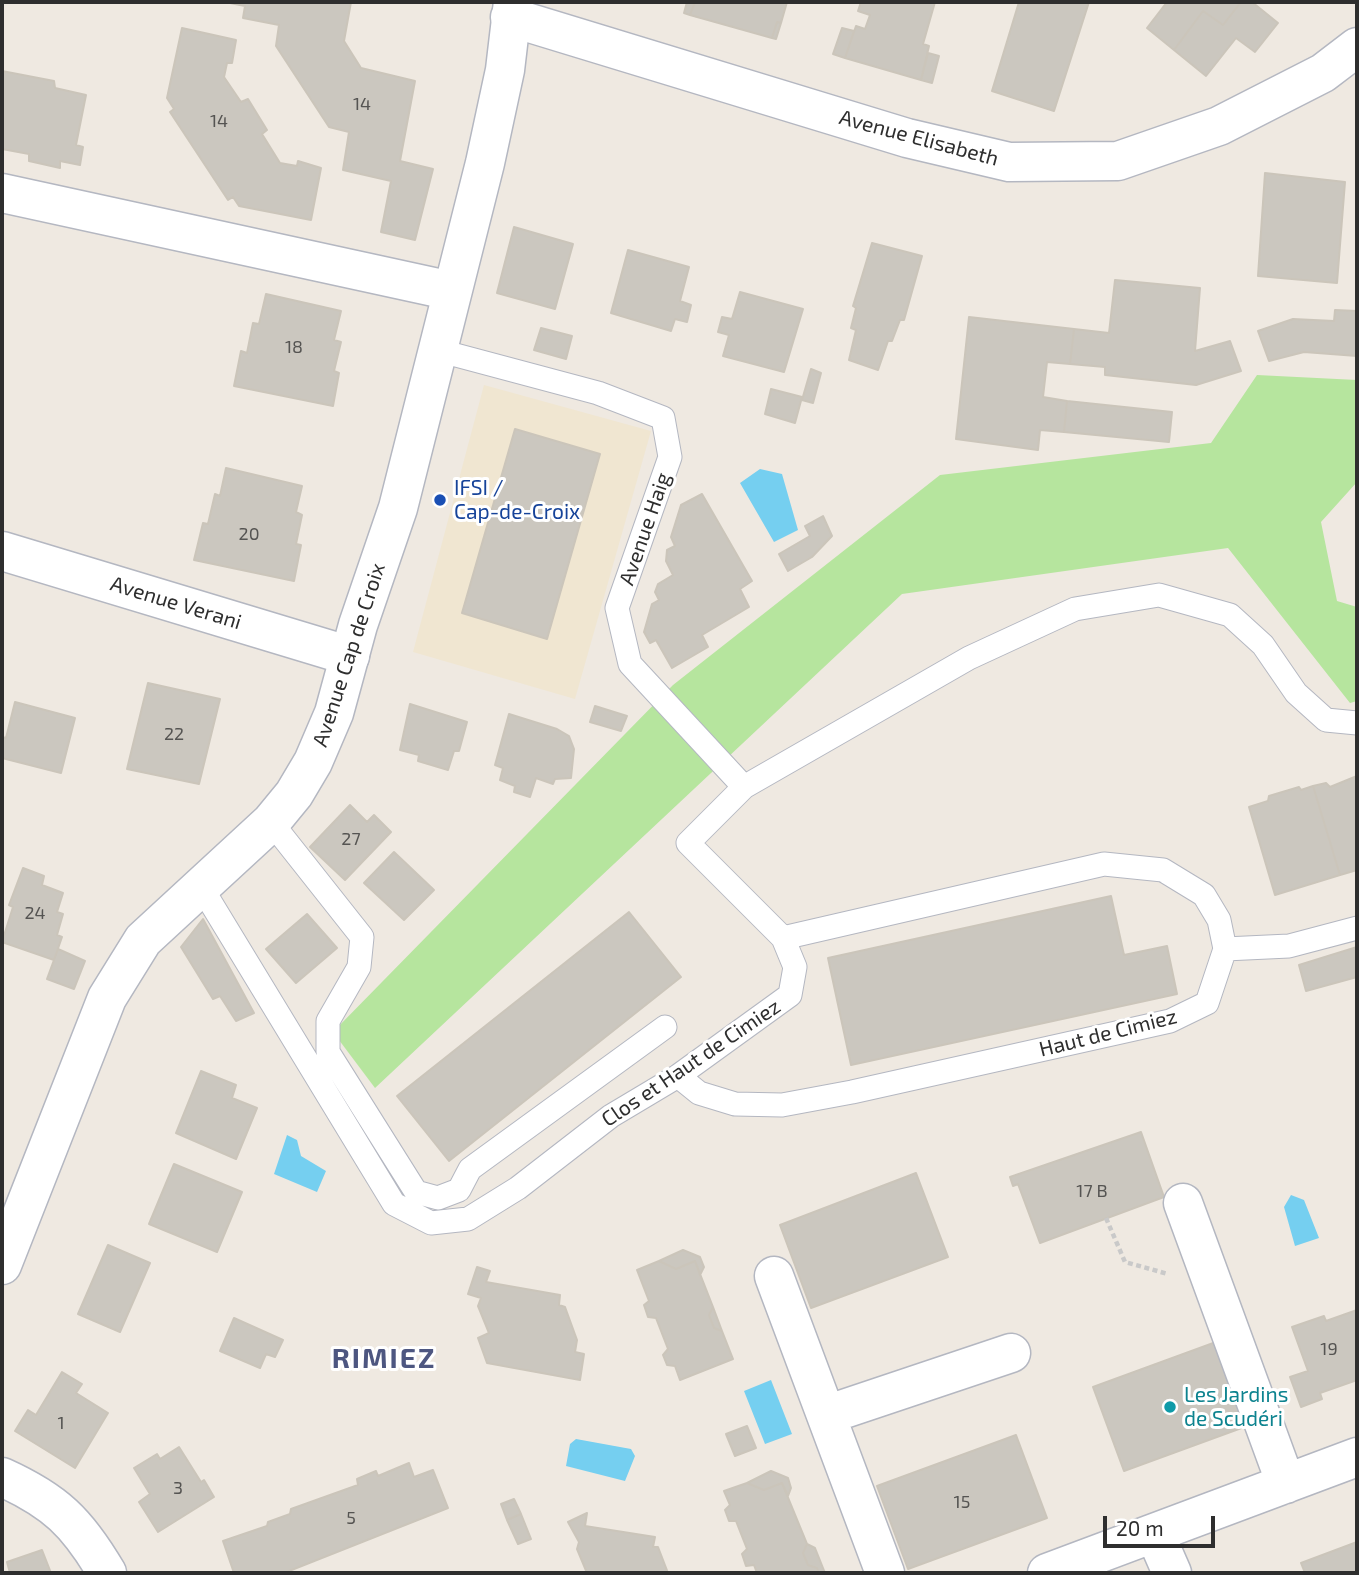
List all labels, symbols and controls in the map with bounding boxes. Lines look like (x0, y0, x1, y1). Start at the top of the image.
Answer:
house number: 14 (353, 93, 371, 115)
street label: Avenue Elisabeth (837, 105, 1001, 171)
house number: 14 (210, 110, 228, 132)
house number: 18 (285, 336, 303, 358)
street label: Avenue Haig (614, 469, 676, 589)
place label: IFSI / Cap-de-Croix (454, 475, 580, 525)
marker: IFSI / Cap-de-Croix (432, 492, 448, 508)
house number: 20 (239, 523, 259, 545)
street label: Avenue Cap de Croix (307, 560, 391, 750)
street label: Avenue Verani (107, 571, 245, 635)
house number: 22 (164, 723, 184, 745)
house number: 27 (341, 828, 361, 850)
house number: 24 (24, 902, 46, 924)
street label: Clos et Haut de Cimiez (597, 994, 785, 1132)
street label: Haut de Cimiez (1037, 1004, 1179, 1062)
house number: 17 B (1076, 1180, 1108, 1202)
house number: 19 (1320, 1338, 1338, 1360)
district label: RIMIEZ (332, 1342, 436, 1376)
place label: Les Jardins de Scudéri (1184, 1382, 1288, 1432)
marker: Les Jardins de Scudéri (1162, 1399, 1178, 1415)
house number: 1 (57, 1412, 65, 1434)
house number: 3 (173, 1477, 183, 1499)
house number: 15 (954, 1491, 970, 1513)
scale bar (1107, 1502, 1219, 1546)
house number: 5 (346, 1507, 356, 1529)
text: 20 m (1116, 1515, 1164, 1540)

